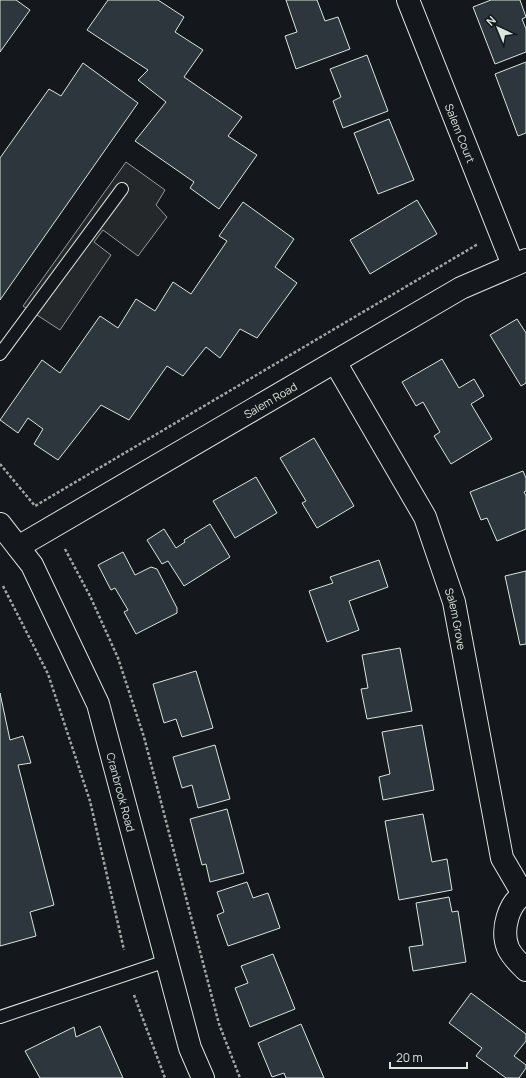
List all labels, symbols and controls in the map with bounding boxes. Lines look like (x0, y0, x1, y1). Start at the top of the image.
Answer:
north arrow (478, 8, 518, 48)
text: N (483, 12, 499, 29)
street label: Salem Court (442, 101, 479, 165)
street label: Salem Road (241, 378, 300, 421)
street label: Salem Grove (442, 586, 470, 652)
street label: Cranbrook Road (104, 751, 139, 833)
scale bar (390, 1044, 467, 1070)
text: 20 m (396, 1049, 423, 1066)

